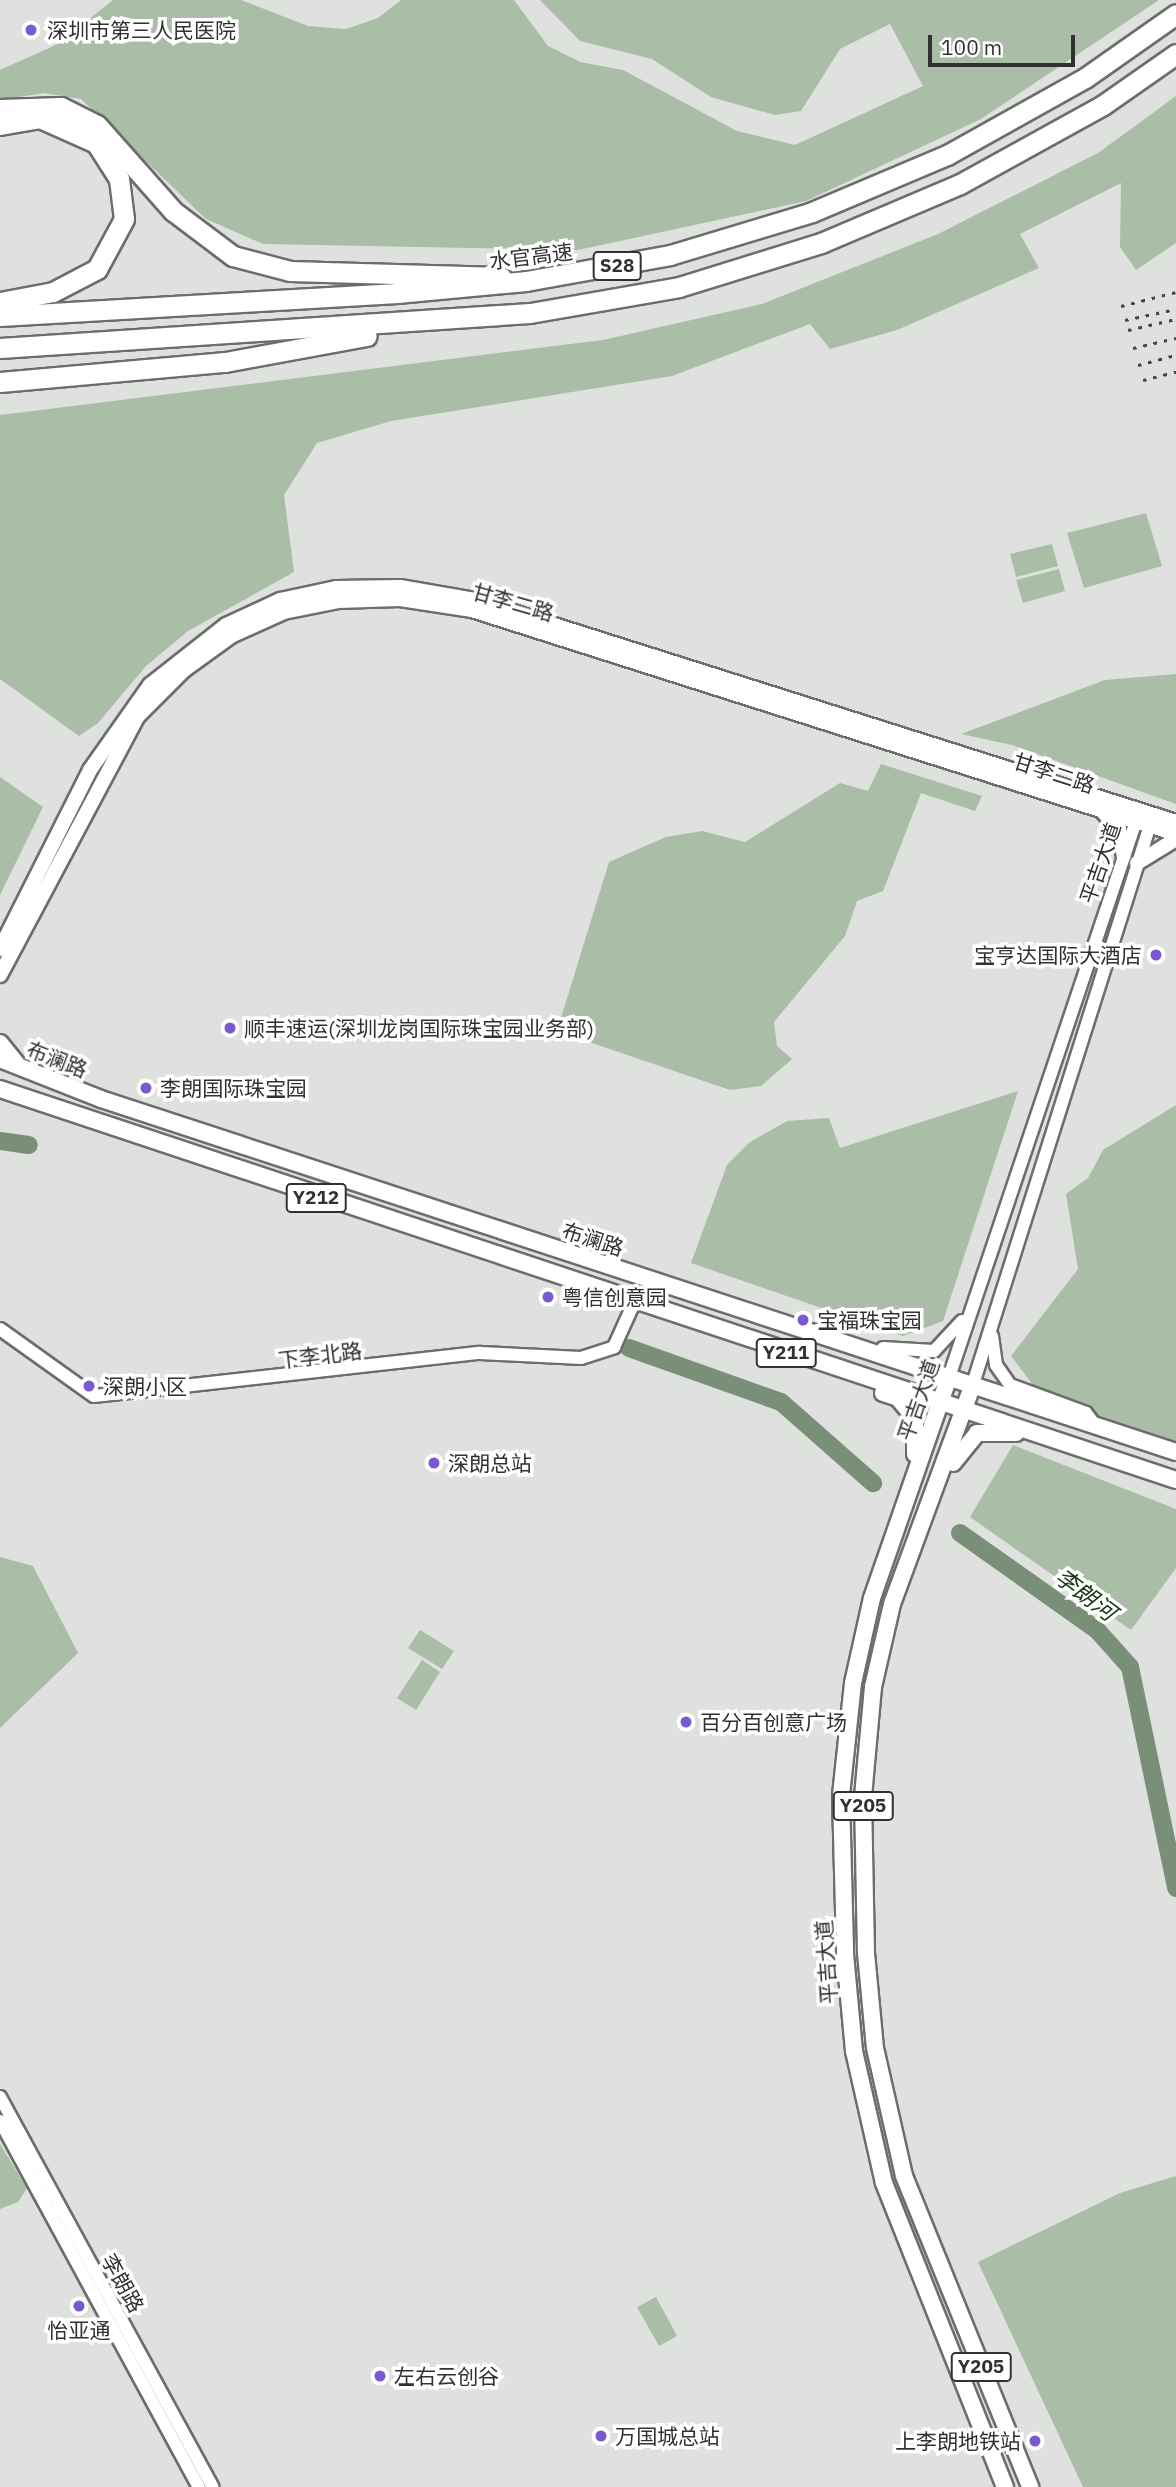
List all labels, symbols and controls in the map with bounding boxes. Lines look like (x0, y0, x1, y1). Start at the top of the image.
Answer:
place label: 深圳市第三人民医院 (47, 17, 236, 43)
marker: 深圳市第三人民医院 (21, 20, 41, 40)
scale bar (931, 21, 1078, 65)
text: 100 m (941, 33, 1002, 61)
street label: 水官高速 (488, 238, 574, 274)
road number: S28 (592, 250, 642, 282)
street label: 甘李二路 (469, 578, 557, 626)
street label: 甘李二路 (1010, 748, 1098, 798)
street label: 平吉大道 (1074, 819, 1126, 907)
place label: 宝亨达国际大酒店 (974, 942, 1142, 968)
marker: 宝亨达国际大酒店 (1148, 947, 1164, 963)
place label: 顺丰速运(深圳龙岗国际珠宝园业务部) (244, 1015, 594, 1041)
marker: 顺丰速运(深圳龙岗国际珠宝园业务部) (222, 1020, 238, 1036)
street label: 布澜路 (23, 1036, 91, 1082)
place label: 李朗国际珠宝园 (160, 1075, 307, 1101)
marker: 李朗国际珠宝园 (138, 1080, 154, 1096)
road number: Y212 (284, 1182, 348, 1214)
street label: 布澜路 (559, 1217, 627, 1261)
place label: 粤信创意园 (562, 1284, 667, 1310)
marker: 粤信创意园 (540, 1289, 556, 1305)
place label: 宝福珠宝园 (817, 1307, 922, 1333)
marker: 宝福珠宝园 (795, 1312, 811, 1328)
street label: 下李北路 (277, 1337, 363, 1373)
road number: Y211 (754, 1338, 818, 1368)
street label: 平吉大道 (892, 1356, 944, 1444)
place label: 深朗小区 (103, 1373, 187, 1399)
marker: 深朗小区 (81, 1378, 97, 1394)
place label: 深朗总站 (448, 1450, 532, 1476)
marker: 深朗总站 (426, 1455, 442, 1471)
water label: 李朗河 (1050, 1562, 1122, 1626)
place label: 百分百创意广场 (700, 1709, 847, 1735)
marker: 百分百创意广场 (678, 1714, 694, 1730)
road number: Y205 (832, 1790, 894, 1822)
street label: 平吉大道 (811, 1919, 841, 2005)
street label: 李朗路 (97, 2249, 149, 2317)
marker: 怡亚通 (71, 2298, 87, 2314)
place label: 怡亚通 (48, 2317, 110, 2343)
road number: Y205 (950, 2352, 1012, 2382)
place label: 左右云创谷 (394, 2363, 499, 2389)
marker: 左右云创谷 (372, 2368, 388, 2384)
place label: 万国城总站 (615, 2423, 720, 2449)
marker: 万国城总站 (593, 2428, 609, 2444)
place label: 上李朗地铁站 (895, 2428, 1021, 2454)
marker: 上李朗地铁站 (1027, 2433, 1043, 2449)

